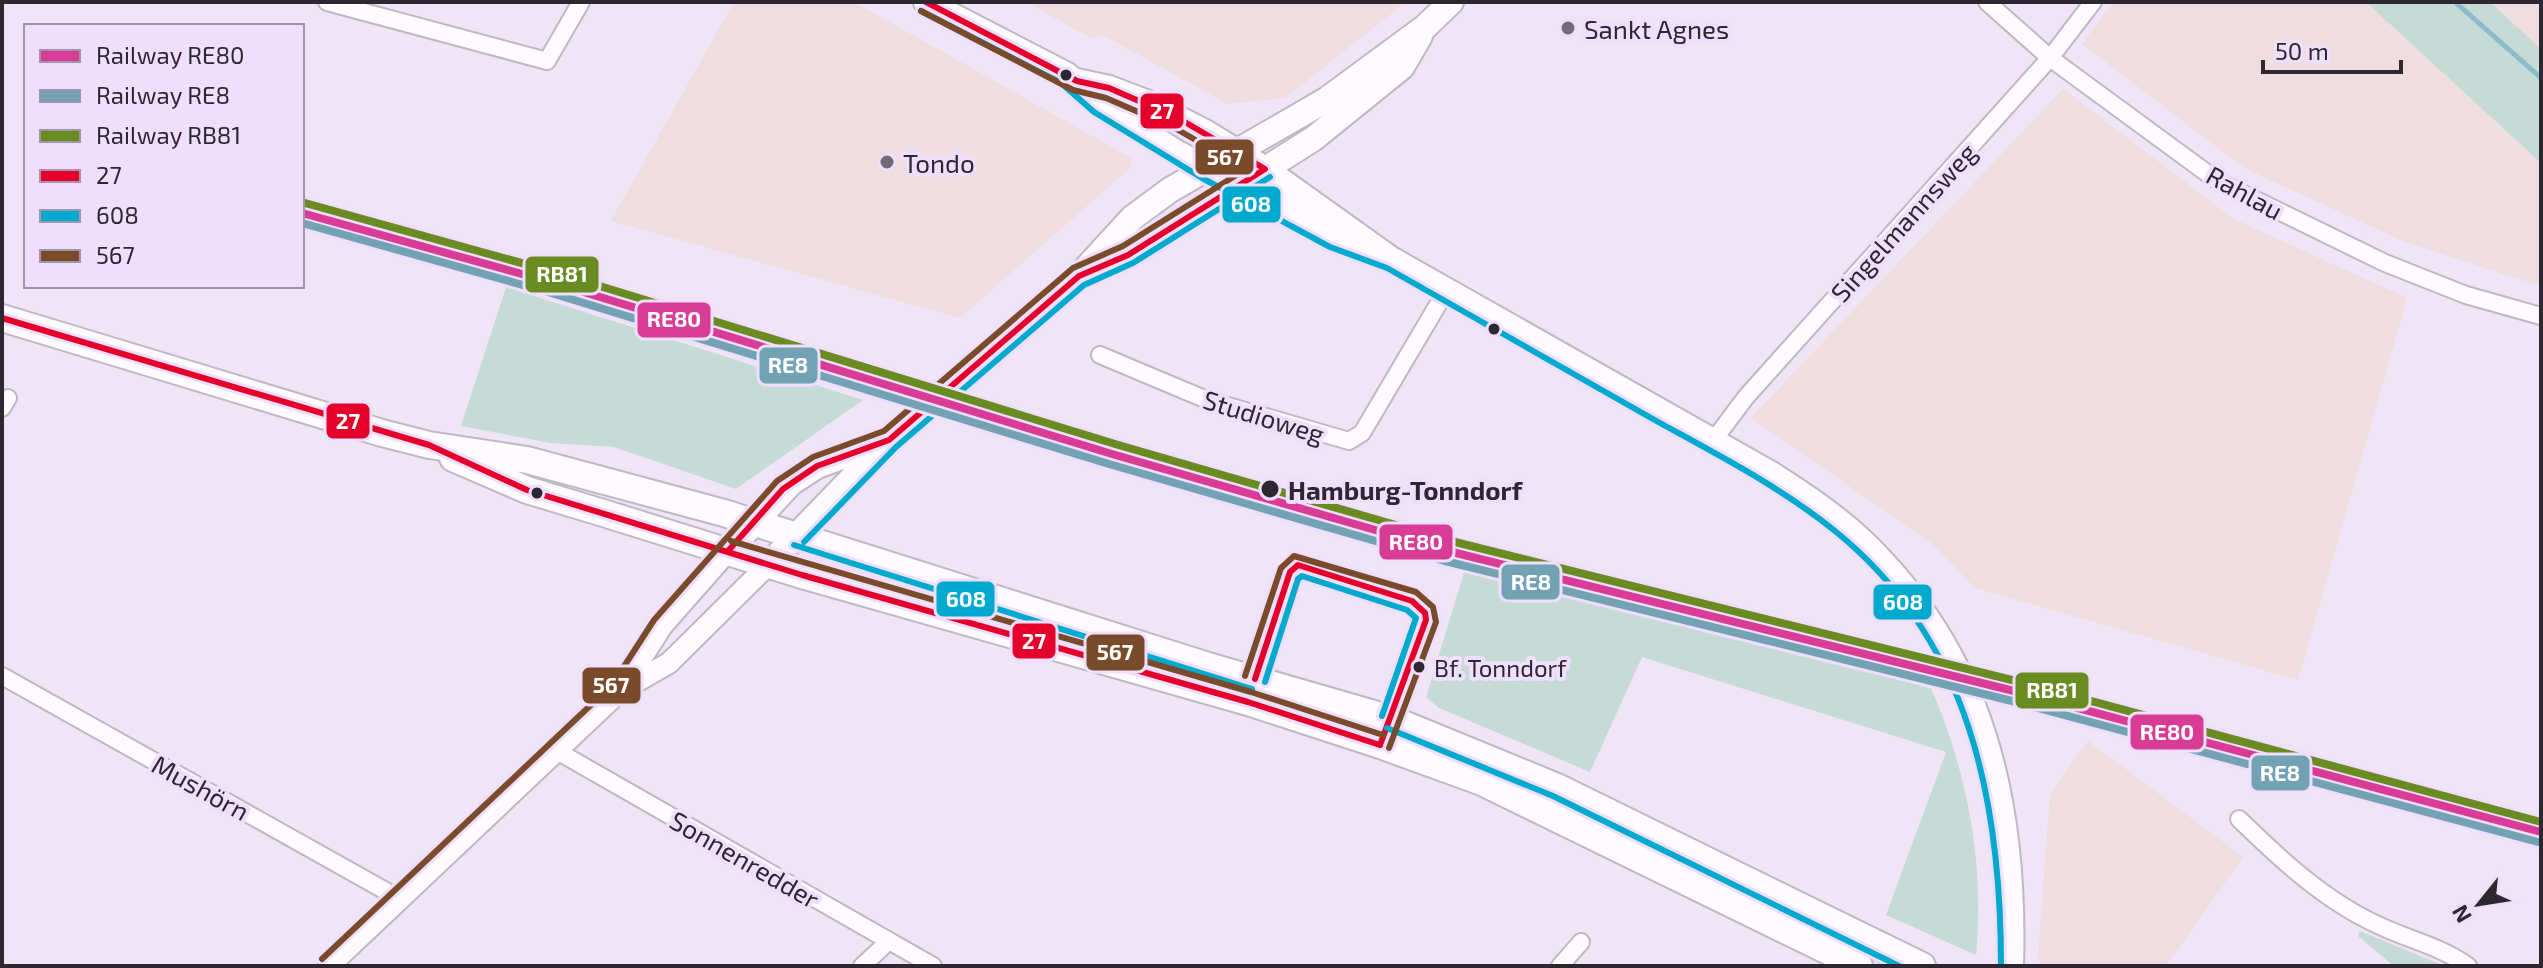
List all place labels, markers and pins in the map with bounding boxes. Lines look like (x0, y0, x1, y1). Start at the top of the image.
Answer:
place label: Sankt Agnes (1584, 13, 1729, 44)
marker: Sankt Agnes (1559, 19, 1577, 37)
unlabelled marker (1058, 67, 1074, 83)
place label: Tondo (903, 147, 975, 178)
marker: Tondo (878, 153, 896, 171)
unlabelled marker (1486, 321, 1502, 337)
place label: Hamburg-Tonndorf (1288, 474, 1524, 505)
marker: Hamburg-Tonndorf (1259, 478, 1281, 500)
unlabelled marker (529, 485, 545, 501)
place label: Bf. Tonndorf (1434, 653, 1567, 682)
marker: Bf. Tonndorf (1411, 659, 1427, 675)

